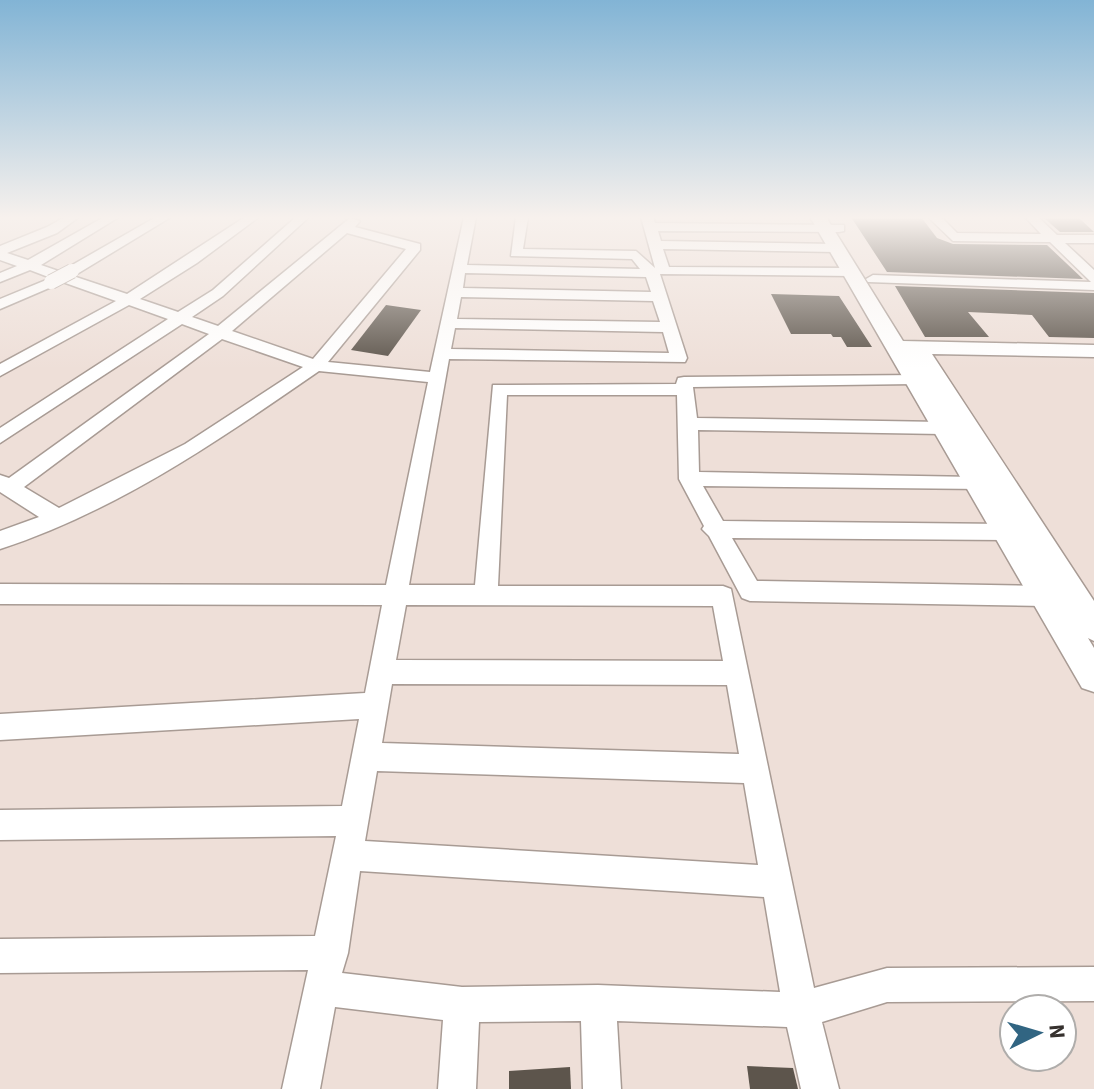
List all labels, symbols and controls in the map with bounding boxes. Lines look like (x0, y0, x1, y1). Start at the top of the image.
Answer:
north arrow (998, 993, 1078, 1073)
text: N (1040, 1023, 1074, 1040)

